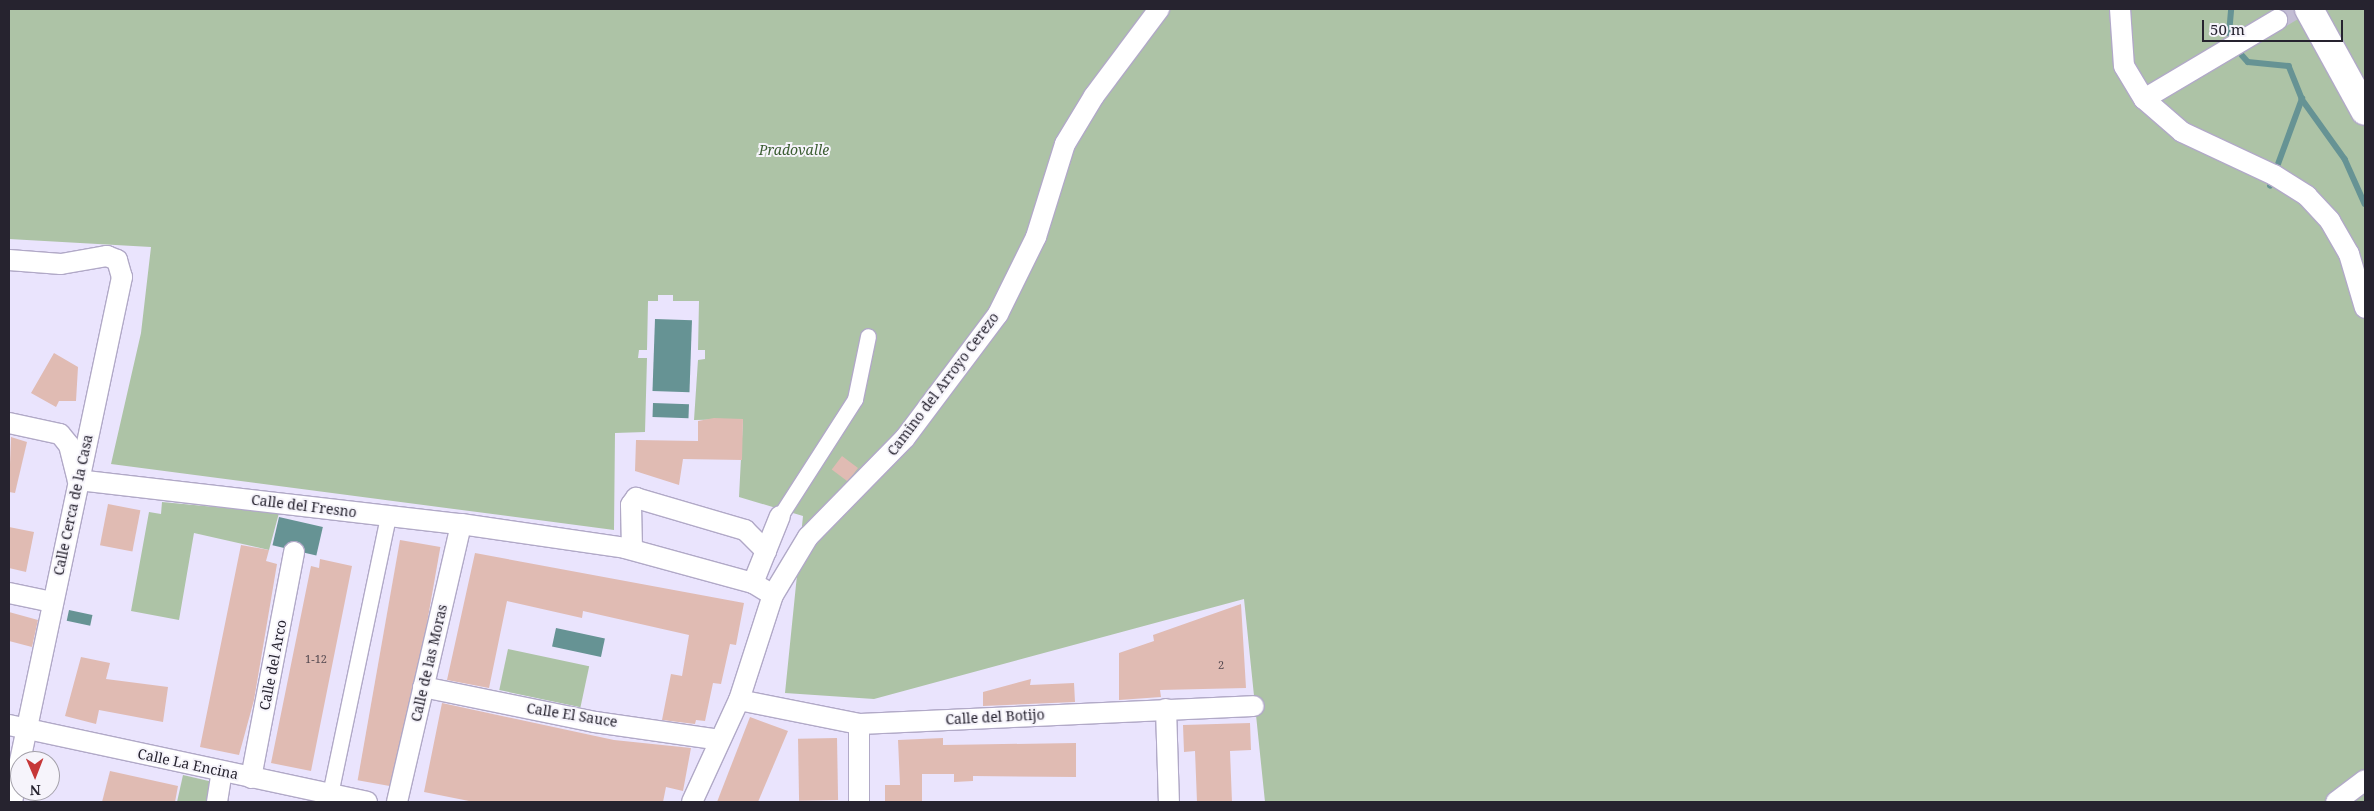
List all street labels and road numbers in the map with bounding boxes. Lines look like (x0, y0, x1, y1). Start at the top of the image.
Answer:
street label: Camino del Arroyo Cerezo (884, 309, 1002, 459)
street label: Calle Cerca de la Casa (50, 433, 96, 577)
street label: Calle del Fresno (250, 491, 358, 521)
street label: Calle de las Moras (407, 603, 451, 723)
street label: Calle del Arco (256, 618, 290, 712)
street label: Calle El Sauce (525, 700, 619, 730)
street label: Calle del Botijo (945, 706, 1045, 728)
street label: Calle La Encina (136, 745, 240, 783)

